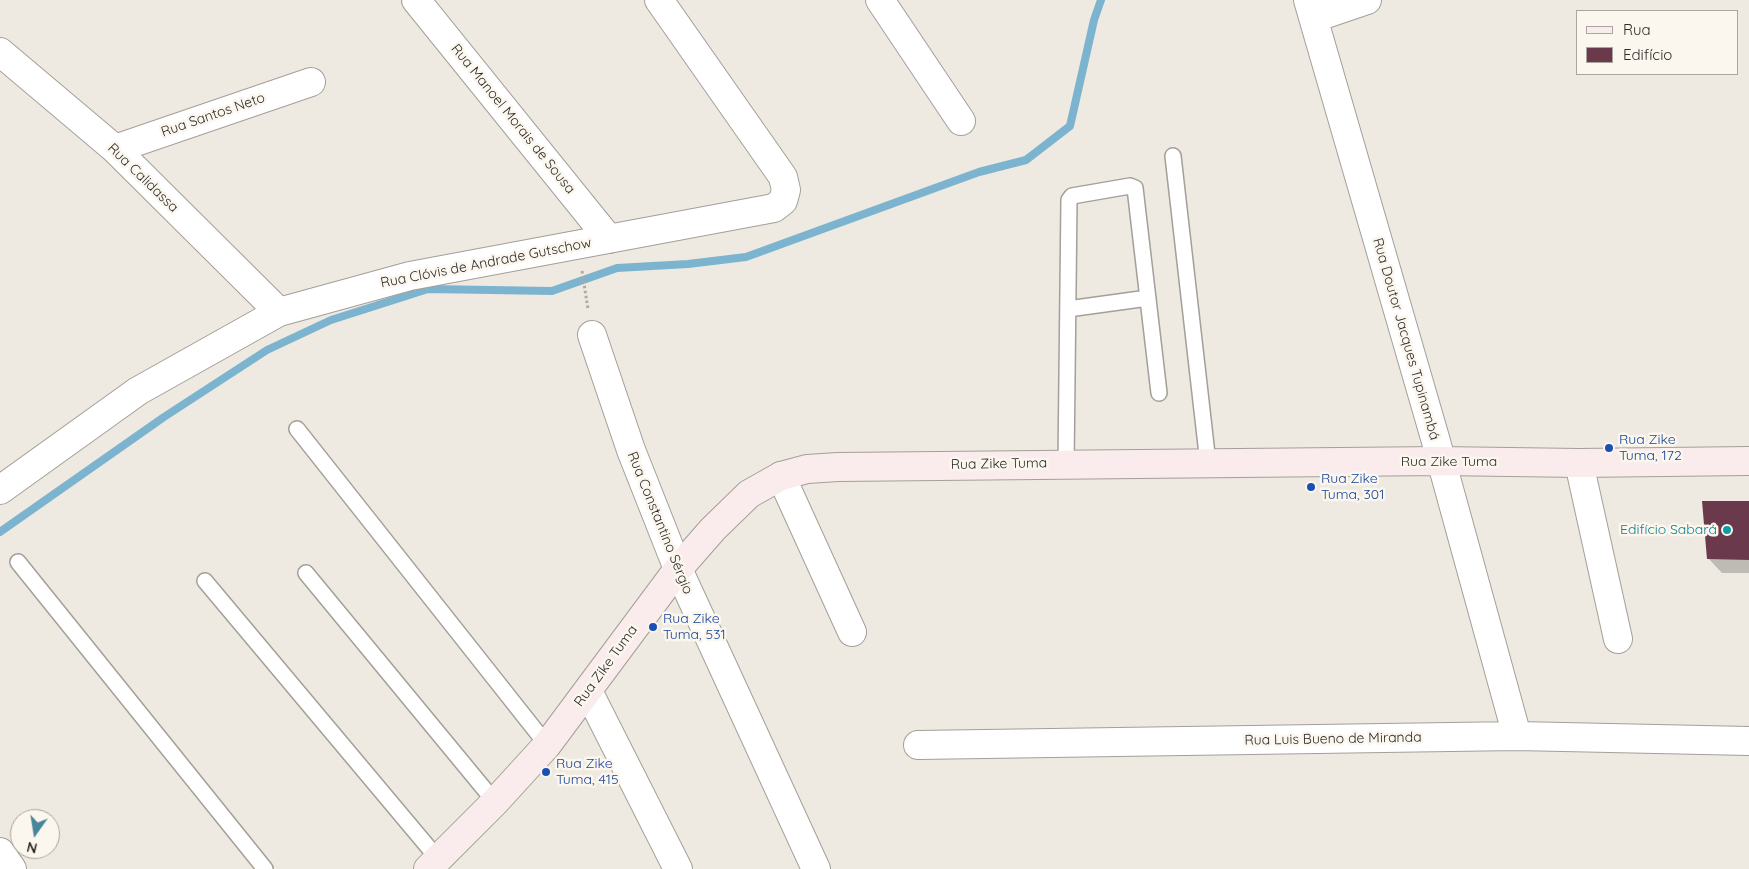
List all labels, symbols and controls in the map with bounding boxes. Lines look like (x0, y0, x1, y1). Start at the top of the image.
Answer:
legend (1576, 10, 1739, 75)
text: Rua (1623, 20, 1651, 39)
street label: Rua Manoel Morais de Sousa (447, 41, 579, 197)
text: Edifício (1623, 45, 1672, 64)
street label: Rua Santos Neto (159, 89, 267, 141)
street label: Rua Calidassa (104, 140, 182, 216)
street label: Rua Clóvis de Andrade Gutschow (379, 234, 593, 292)
street label: Rua Doutor Jacques Tupinambá (1369, 236, 1443, 442)
place label: Rua Zike Tuma, 172 (1619, 432, 1682, 464)
marker: Rua Zike Tuma, 172 (1603, 442, 1615, 454)
street label: Rua Constantino Sérgio (624, 449, 696, 597)
street label: Rua Zike Tuma (1401, 454, 1497, 470)
street label: Rua Zike Tuma (951, 455, 1047, 473)
place label: Rua Zike Tuma, 301 (1321, 471, 1384, 504)
marker: Rua Zike Tuma, 301 (1305, 481, 1317, 493)
place label: Edifício Sabará (1620, 522, 1717, 538)
marker: Edifício Sabará (1721, 524, 1733, 536)
place label: Rua Zike Tuma, 531 (663, 611, 726, 644)
marker: Rua Zike Tuma, 531 (647, 621, 659, 633)
street label: Rua Zike Tuma (571, 622, 641, 710)
street label: Rua Luis Bueno de Miranda (1244, 729, 1422, 749)
place label: Rua Zike Tuma, 415 (556, 756, 619, 789)
marker: Rua Zike Tuma, 415 (540, 766, 552, 778)
north arrow (10, 809, 60, 859)
text: N (25, 838, 39, 858)

